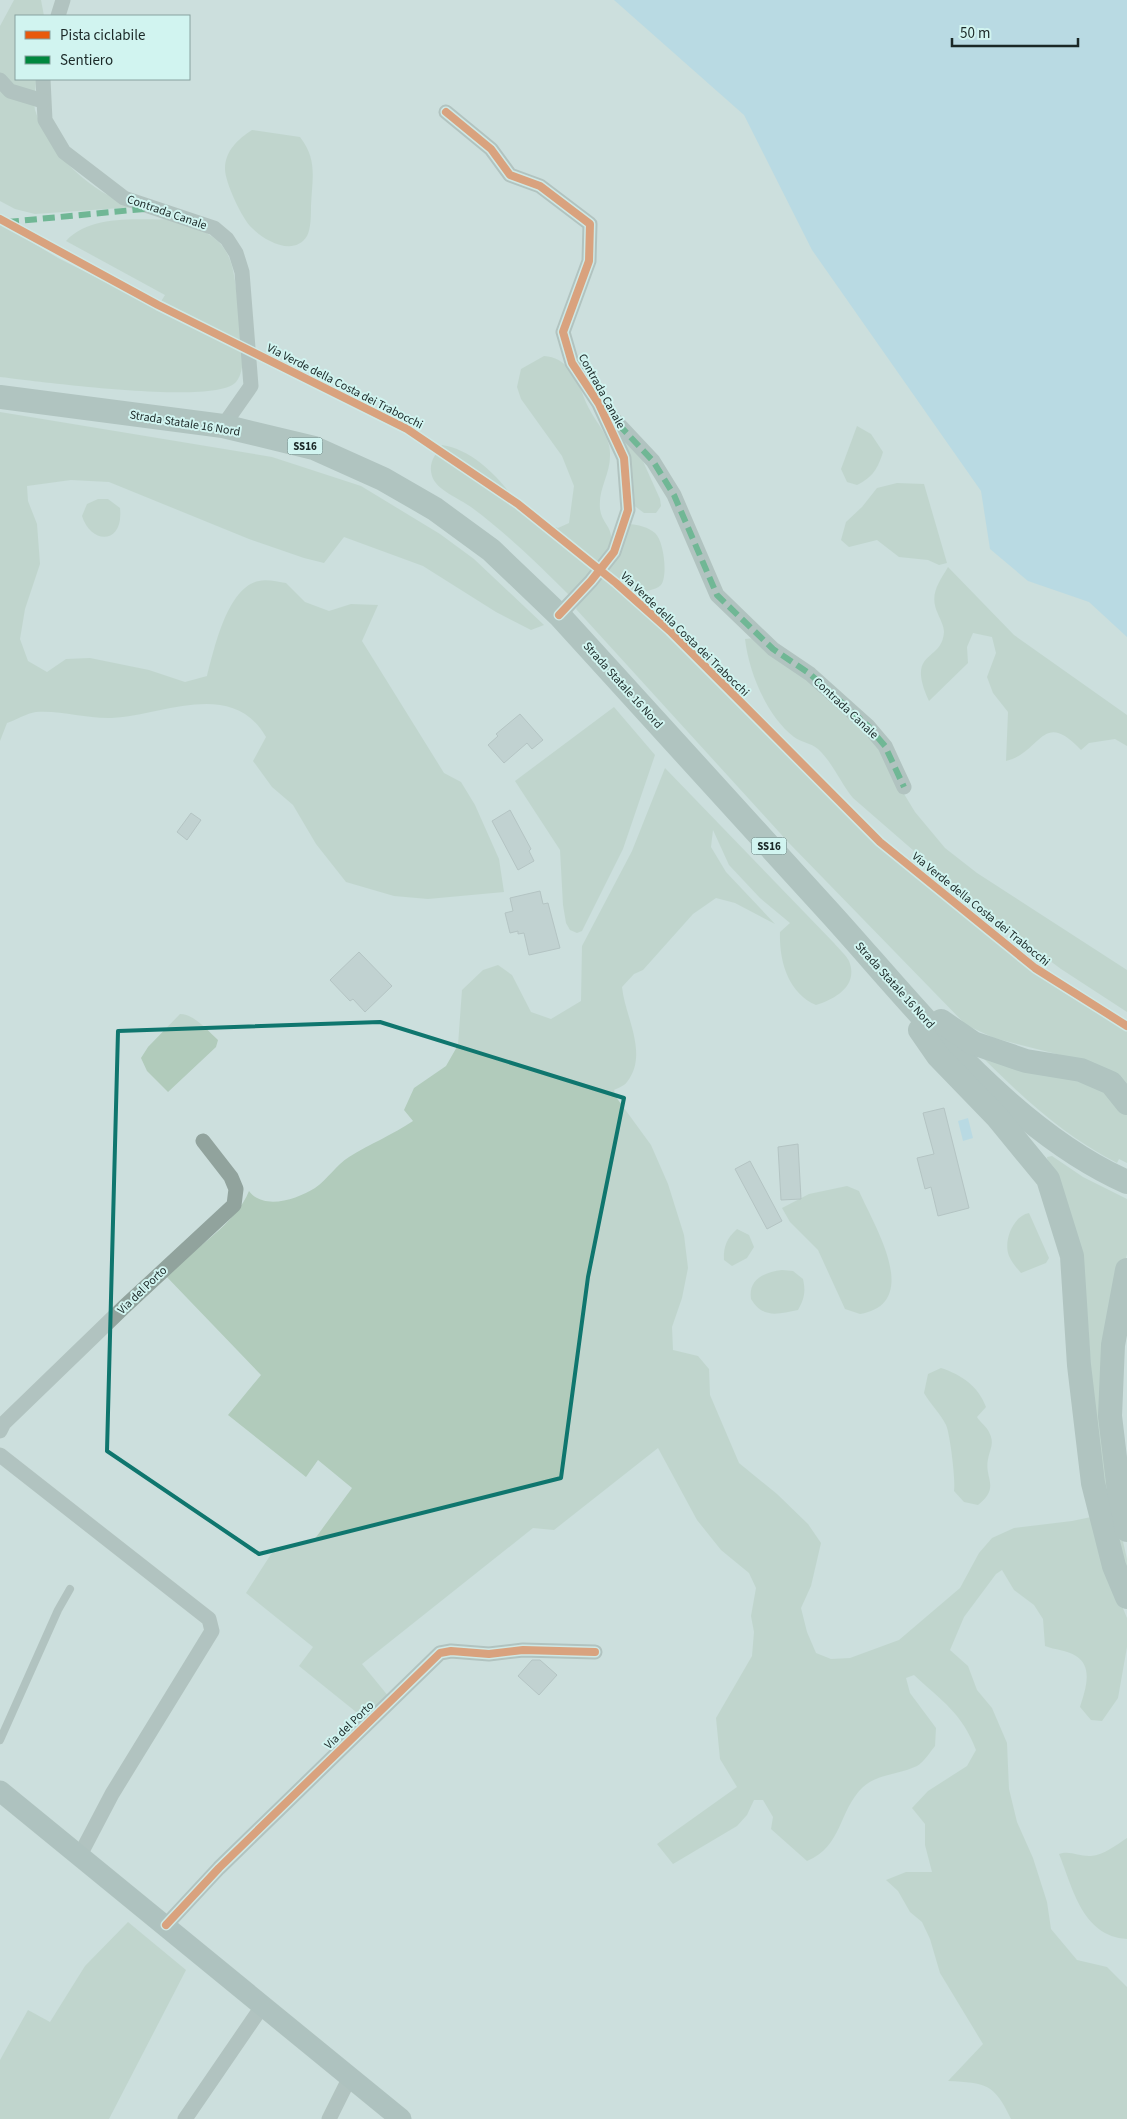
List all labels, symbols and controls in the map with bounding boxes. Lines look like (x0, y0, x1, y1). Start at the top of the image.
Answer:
legend (15, 15, 190, 80)
scale bar (952, 15, 1078, 47)
text: 50 m (960, 23, 990, 44)
text: Pista ciclabile (60, 25, 145, 46)
text: Sentiero (60, 50, 113, 71)
street label: Contrada Canale (125, 191, 209, 234)
street label: Via Verde della Costa dei Trabocchi (264, 340, 426, 433)
street label: Contrada Canale (574, 351, 629, 432)
street label: Strada Statale 16 Nord (128, 406, 241, 441)
road number: SS16 (288, 438, 322, 454)
street label: Via Verde della Costa dei Trabocchi (616, 568, 753, 701)
street label: Strada Statale 16 Nord (579, 638, 666, 732)
street label: Contrada Canale (809, 674, 882, 743)
road number: SS16 (752, 838, 786, 854)
street label: Via Verde della Costa dei Trabocchi (908, 848, 1053, 971)
street label: Strada Statale 16 Nord (851, 938, 938, 1032)
street label: Via del Porto (114, 1262, 171, 1318)
street label: Via del Porto (321, 1697, 378, 1753)

